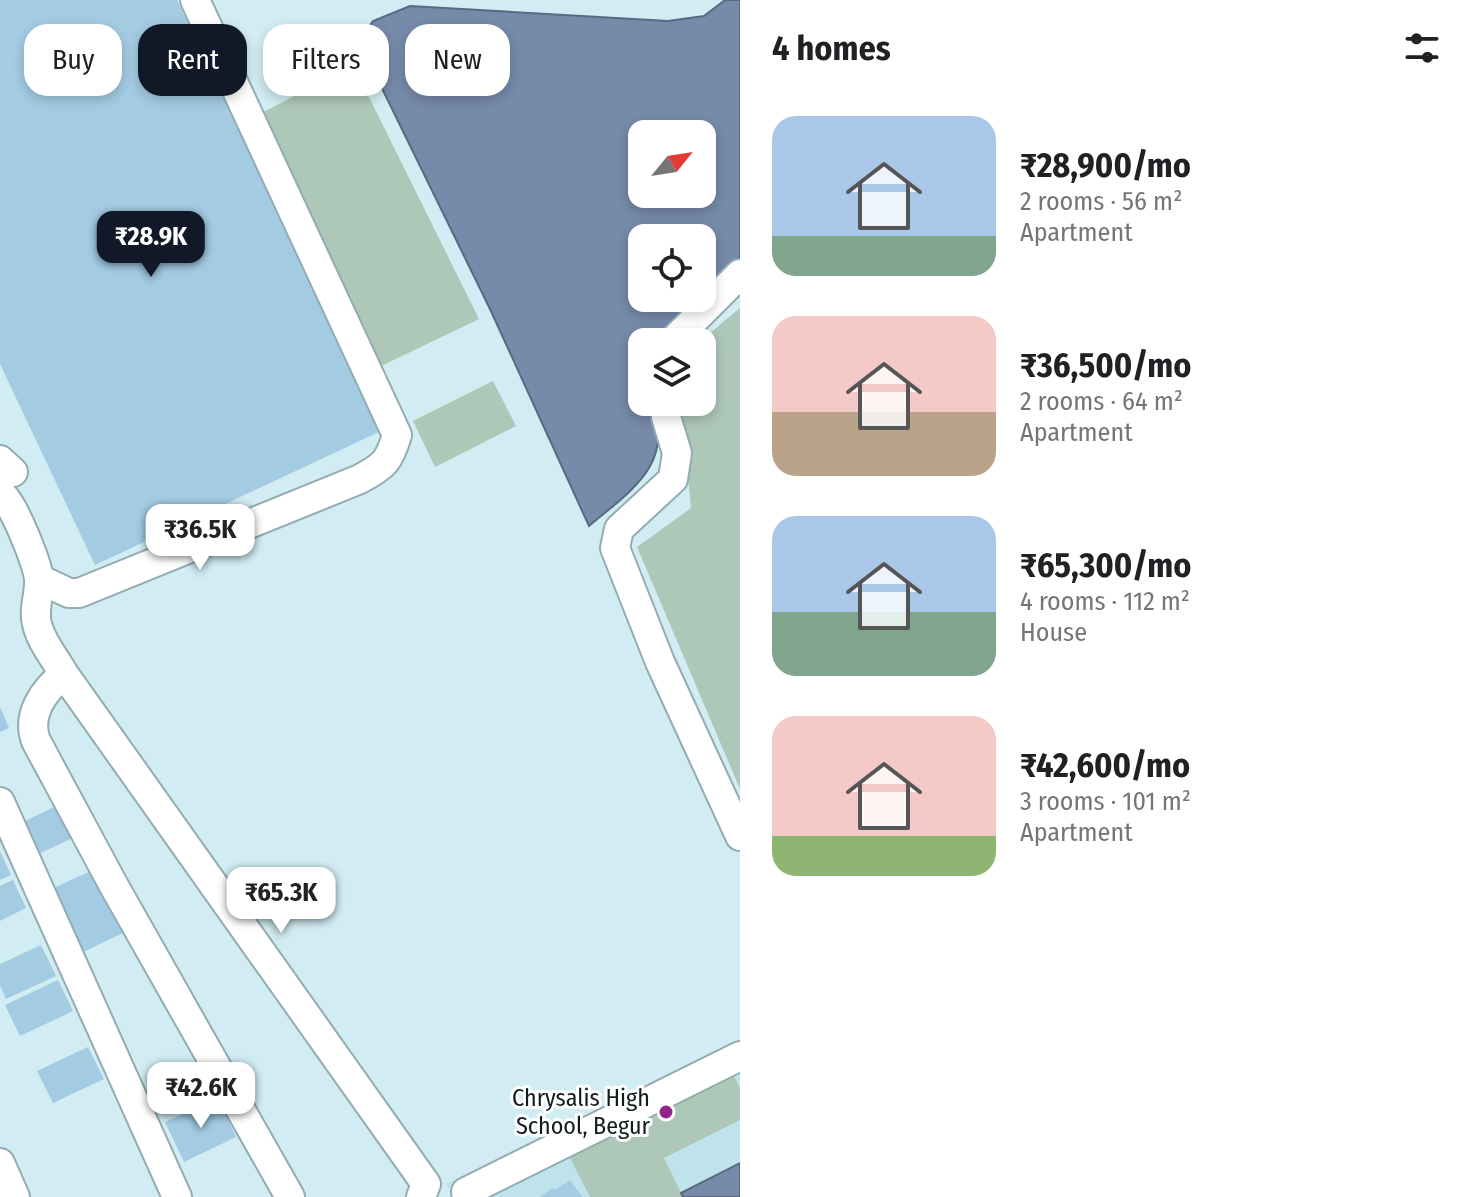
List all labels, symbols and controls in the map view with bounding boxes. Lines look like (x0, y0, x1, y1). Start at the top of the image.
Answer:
chip: Buy (24, 24, 122, 96)
chip: Rent (138, 24, 247, 96)
chip: Filters (263, 24, 389, 96)
chip: New (405, 24, 510, 96)
icon: filters (1400, 26, 1444, 70)
text: 4 homes (772, 28, 891, 69)
north arrow (628, 120, 716, 208)
map controls (628, 120, 716, 416)
text: ₹28,900/mo (1020, 145, 1191, 186)
icon: home (836, 148, 932, 244)
text: 2 rooms · 56 m² (1020, 186, 1182, 217)
pin: ₹28.9K (86, 211, 216, 279)
text: Apartment (1020, 217, 1133, 248)
text: ₹28.9K (115, 221, 187, 252)
button: locate (628, 224, 716, 312)
button: layers (628, 328, 716, 416)
text: ₹36,500/mo (1020, 345, 1191, 386)
icon: home (836, 348, 932, 444)
text: 2 rooms · 64 m² (1020, 386, 1183, 417)
text: Apartment (1020, 417, 1133, 448)
pin: ₹36.5K (135, 504, 265, 572)
text: ₹36.5K (164, 514, 236, 545)
text: ₹65,300/mo (1020, 545, 1191, 586)
icon: home (836, 548, 932, 644)
text: 4 rooms · 112 m² (1020, 586, 1190, 617)
text: House (1020, 617, 1087, 648)
text: ₹42,600/mo (1020, 745, 1190, 786)
icon: home (836, 748, 932, 844)
text: 3 rooms · 101 m² (1020, 786, 1191, 817)
text: Apartment (1020, 817, 1133, 848)
pin: ₹65.3K (216, 867, 346, 935)
text: ₹65.3K (245, 877, 317, 908)
pin: ₹42.6K (136, 1062, 266, 1130)
text: ₹42.6K (165, 1072, 237, 1103)
place label: Chrysalis High School, Begur (512, 1084, 651, 1140)
marker: Chrysalis High School, Begur (657, 1103, 675, 1121)

